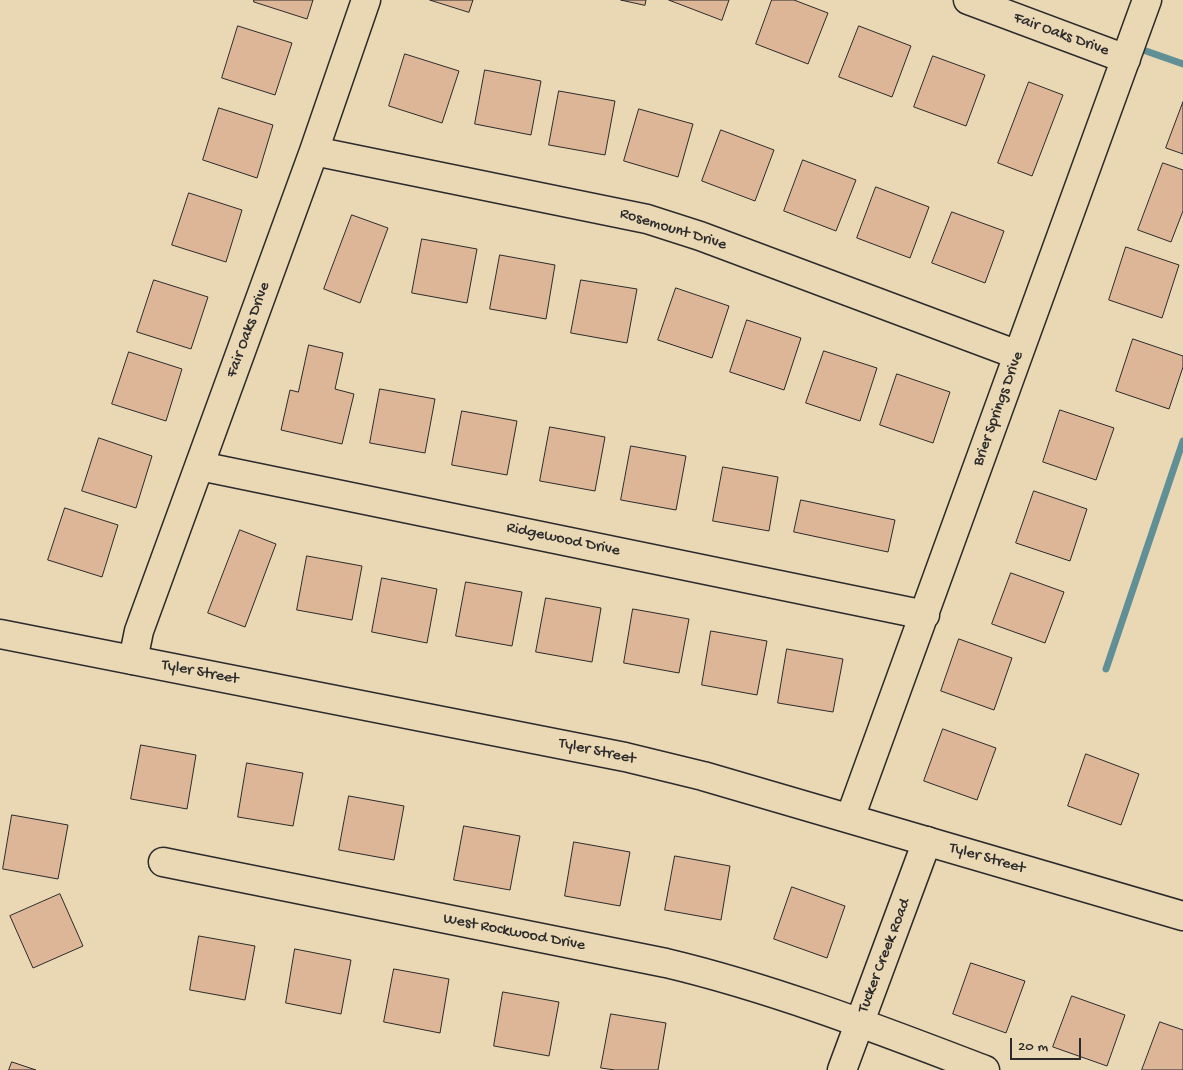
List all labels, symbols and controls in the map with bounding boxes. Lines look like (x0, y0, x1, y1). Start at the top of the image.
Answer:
street label: Fair Oaks Drive (1011, 9, 1111, 61)
street label: Rosemount Drive (617, 205, 729, 255)
street label: Fair Oaks Drive (223, 280, 275, 380)
street label: Brier Springs Drive (969, 349, 1029, 469)
street label: Ridgewood Drive (504, 519, 622, 561)
street label: Tyler Street (160, 656, 240, 690)
street label: Tyler Street (557, 735, 637, 769)
street label: Tyler Street (947, 839, 1027, 879)
street label: Tucker Creek Road (854, 896, 916, 1016)
street label: West Rockwood Drive (441, 910, 587, 956)
scale bar (1013, 1028, 1084, 1060)
text: 20 m (1018, 1038, 1048, 1056)

